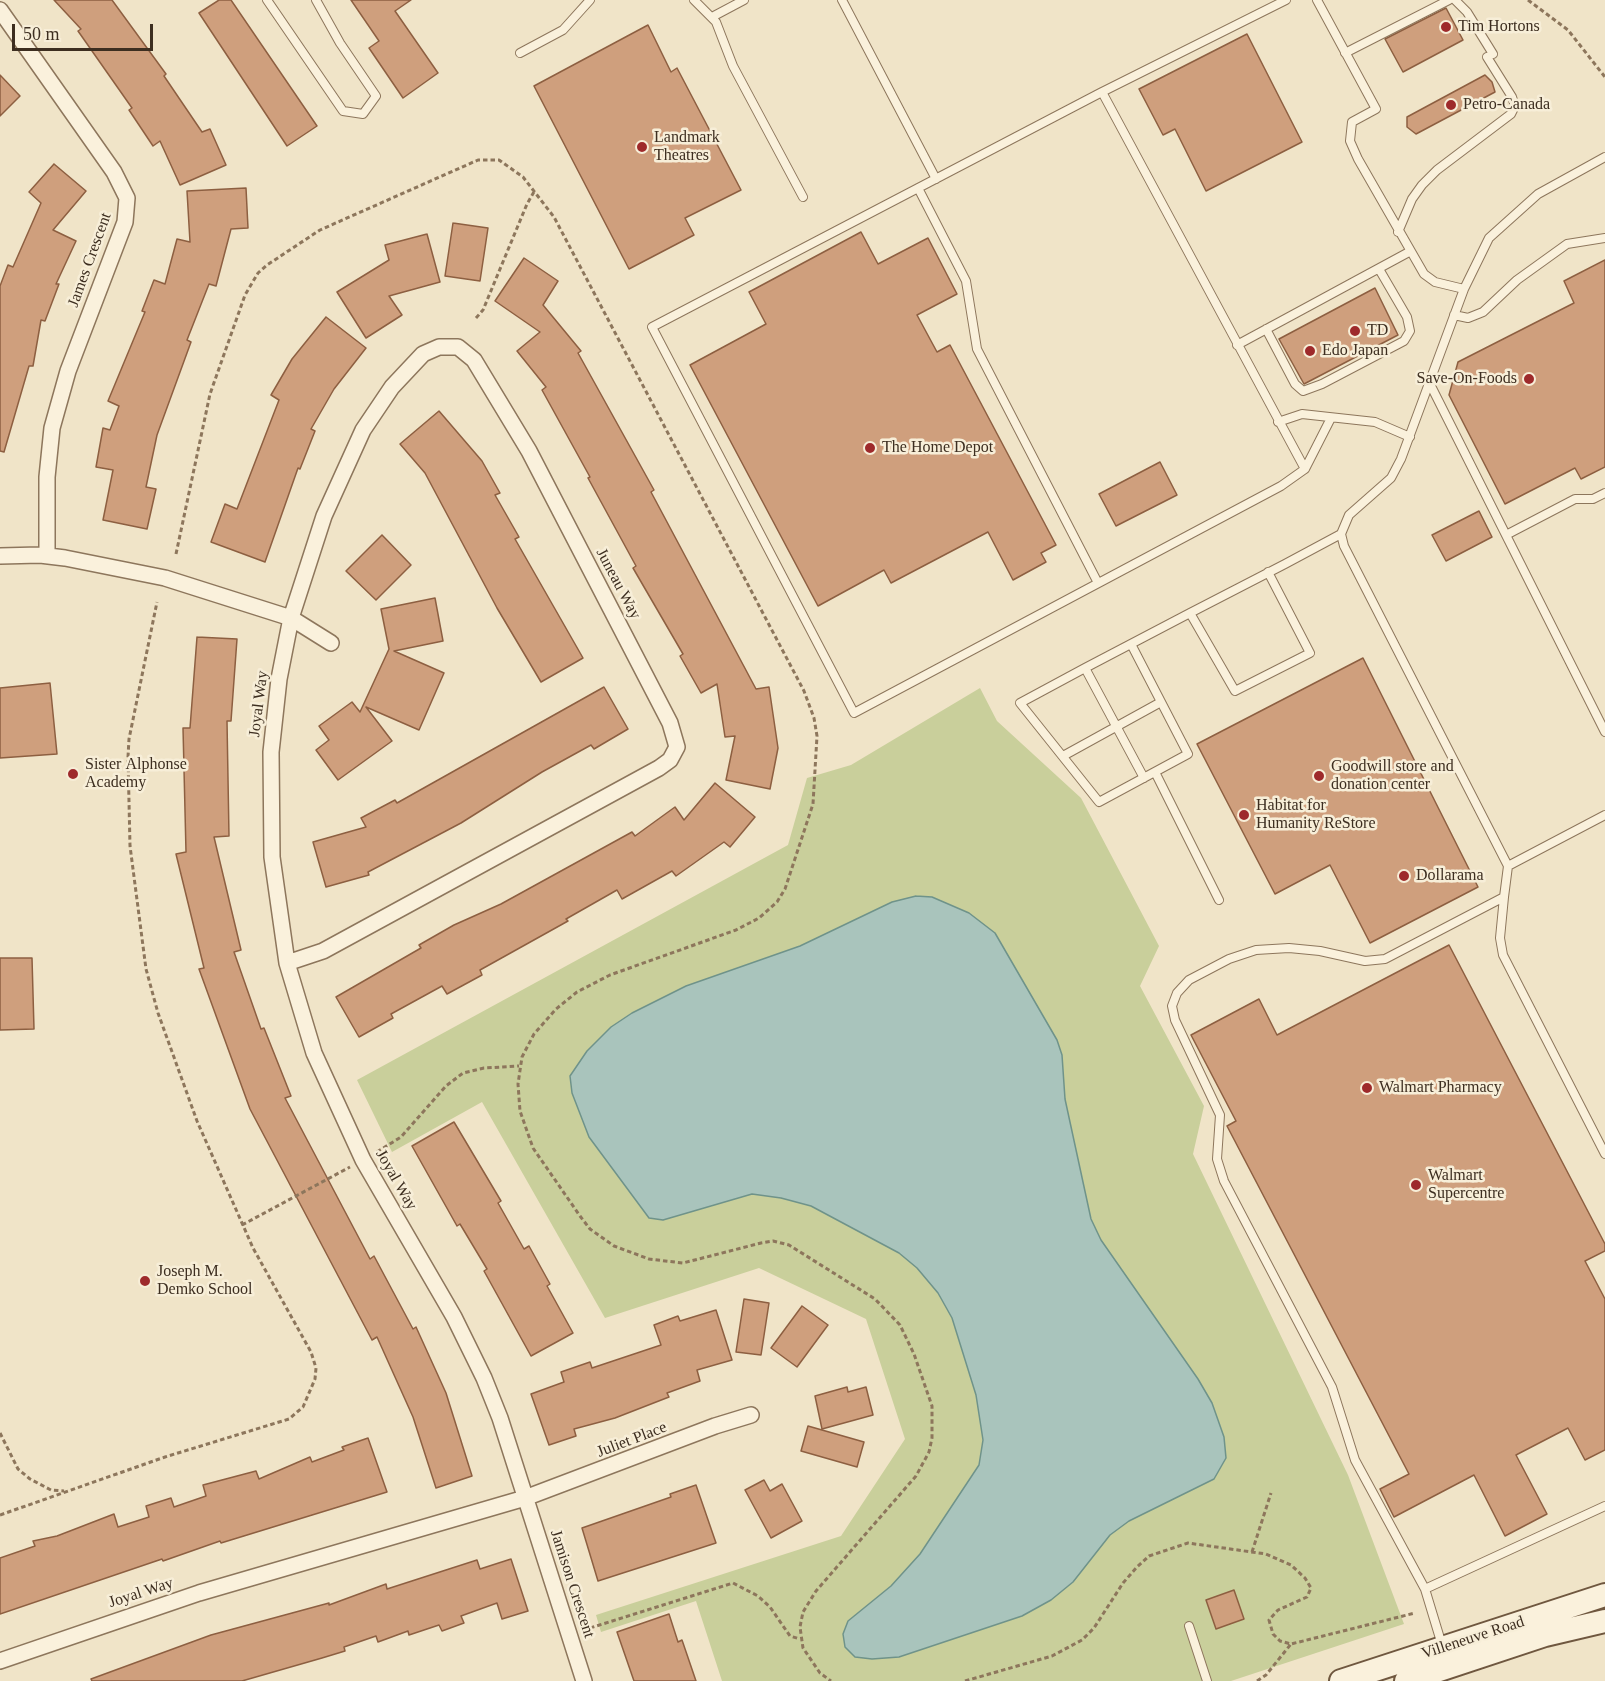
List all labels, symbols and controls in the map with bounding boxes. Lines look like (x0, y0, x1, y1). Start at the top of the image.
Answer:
scale bar (15, 12, 156, 50)
place label: Tim Hortons (1458, 17, 1540, 37)
marker: Tim Hortons (1439, 20, 1453, 34)
text: 50 m (23, 24, 60, 44)
place label: Petro-Canada (1463, 95, 1550, 115)
marker: Petro-Canada (1444, 98, 1458, 112)
place label: Landmark Theatres (654, 128, 720, 166)
marker: Landmark Theatres (635, 140, 649, 154)
street label: James Crescent (64, 210, 116, 310)
place label: TD (1367, 321, 1388, 341)
marker: TD (1348, 324, 1362, 338)
place label: Edo Japan (1322, 341, 1388, 361)
marker: Edo Japan (1303, 344, 1317, 358)
place label: Save-On-Foods (1417, 369, 1517, 389)
marker: Save-On-Foods (1522, 372, 1536, 386)
place label: The Home Depot (882, 438, 993, 458)
marker: The Home Depot (863, 441, 877, 455)
street label: Juneau Way (591, 545, 645, 623)
street label: Joyal Way (245, 670, 273, 738)
place label: Sister Alphonse Academy (85, 755, 187, 793)
place label: Goodwill store and donation center (1331, 757, 1454, 795)
marker: Sister Alphonse Academy (66, 767, 80, 781)
marker: Goodwill store and donation center (1312, 769, 1326, 783)
place label: Habitat for Humanity ReStore (1256, 796, 1376, 834)
marker: Habitat for Humanity ReStore (1237, 808, 1251, 822)
place label: Dollarama (1416, 866, 1484, 886)
marker: Dollarama (1397, 869, 1411, 883)
place label: Walmart Pharmacy (1379, 1078, 1502, 1098)
marker: Walmart Pharmacy (1360, 1081, 1374, 1095)
street label: Joyal Way (371, 1146, 421, 1214)
place label: Walmart Supercentre (1428, 1166, 1504, 1204)
marker: Walmart Supercentre (1409, 1178, 1423, 1192)
place label: Joseph M. Demko School (157, 1262, 253, 1300)
marker: Joseph M. Demko School (138, 1274, 152, 1288)
street label: Juliet Place (594, 1418, 670, 1462)
street label: Jamison Crescent (545, 1528, 599, 1640)
street label: Joyal Way (106, 1574, 176, 1612)
street label: Villeneuve Road (1419, 1612, 1527, 1664)

